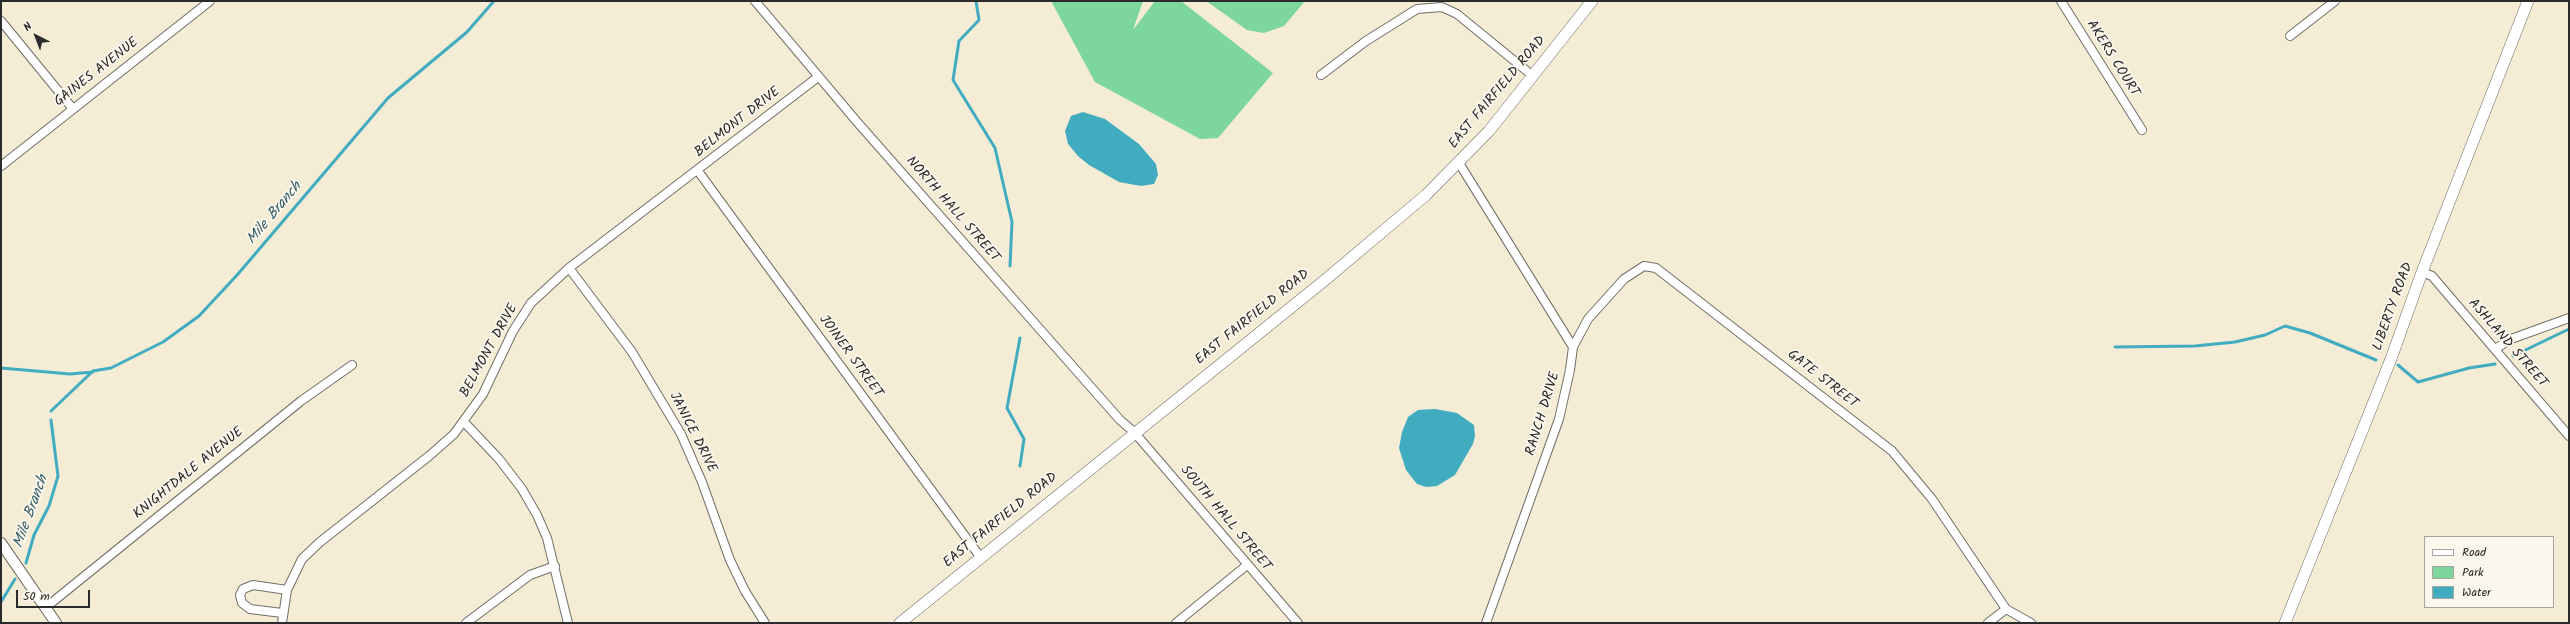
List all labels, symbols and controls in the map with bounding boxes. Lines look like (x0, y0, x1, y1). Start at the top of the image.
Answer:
north arrow (16, 16, 56, 56)
text: N (19, 18, 37, 36)
street label: AKERS COURT (2082, 18, 2142, 100)
street label: EAST FAIRFIELD ROAD (1446, 33, 1550, 153)
street label: GAINES AVENUE (52, 35, 142, 111)
street label: BELMONT DRIVE (692, 84, 784, 162)
street label: NORTH HALL STREET (902, 154, 1002, 266)
water label: Mile Branch (244, 179, 306, 249)
street label: LIBERTY ROAD (2370, 261, 2418, 353)
street label: EAST FAIRFIELD ROAD (1193, 267, 1313, 369)
street label: ASHLAND STREET (2464, 296, 2550, 392)
street label: BELMONT DRIVE (457, 301, 523, 401)
street label: JOINER STREET (814, 312, 886, 402)
street label: GATE STREET (1783, 347, 1861, 413)
street label: RANCH DRIVE (1523, 370, 1565, 458)
street label: JANICE DRIVE (664, 390, 720, 476)
street label: KNIGHTDALE AVENUE (131, 424, 247, 524)
street label: SOUTH HALL STREET (1176, 463, 1274, 575)
street label: EAST FAIRFIELD ROAD (941, 470, 1061, 572)
water label: Mile Branch (11, 473, 53, 551)
legend (2424, 536, 2554, 608)
text: Road (2462, 543, 2486, 562)
text: Park (2462, 563, 2484, 582)
scale bar (18, 582, 92, 608)
text: Water (2462, 583, 2491, 602)
text: 50 m (23, 587, 50, 606)

